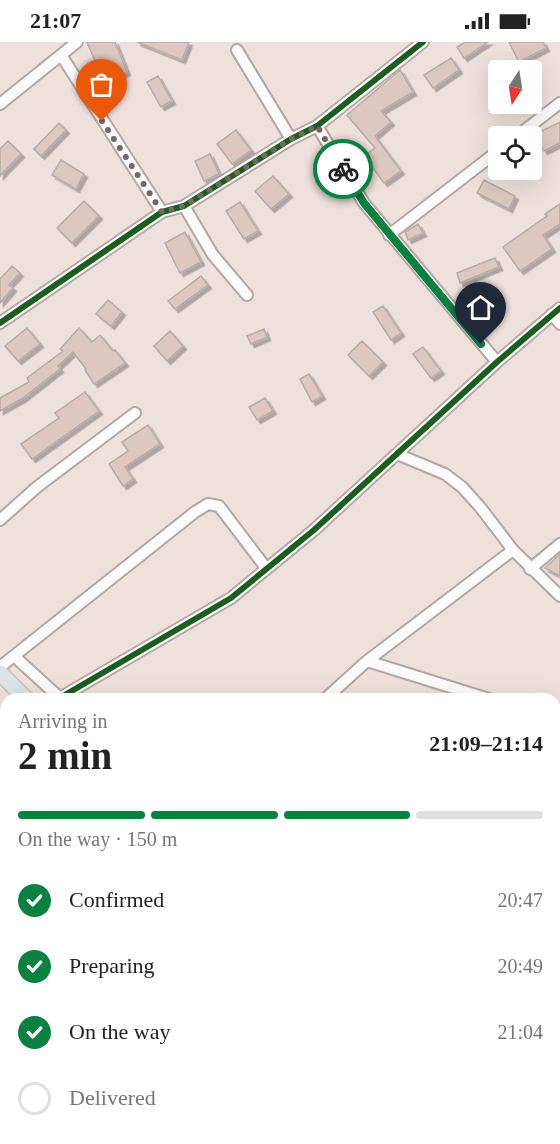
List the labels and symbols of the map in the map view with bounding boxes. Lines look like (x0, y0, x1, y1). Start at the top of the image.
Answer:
pin (76, 59, 127, 121)
north arrow (488, 60, 542, 114)
courier (313, 139, 373, 199)
pin (455, 282, 506, 344)

